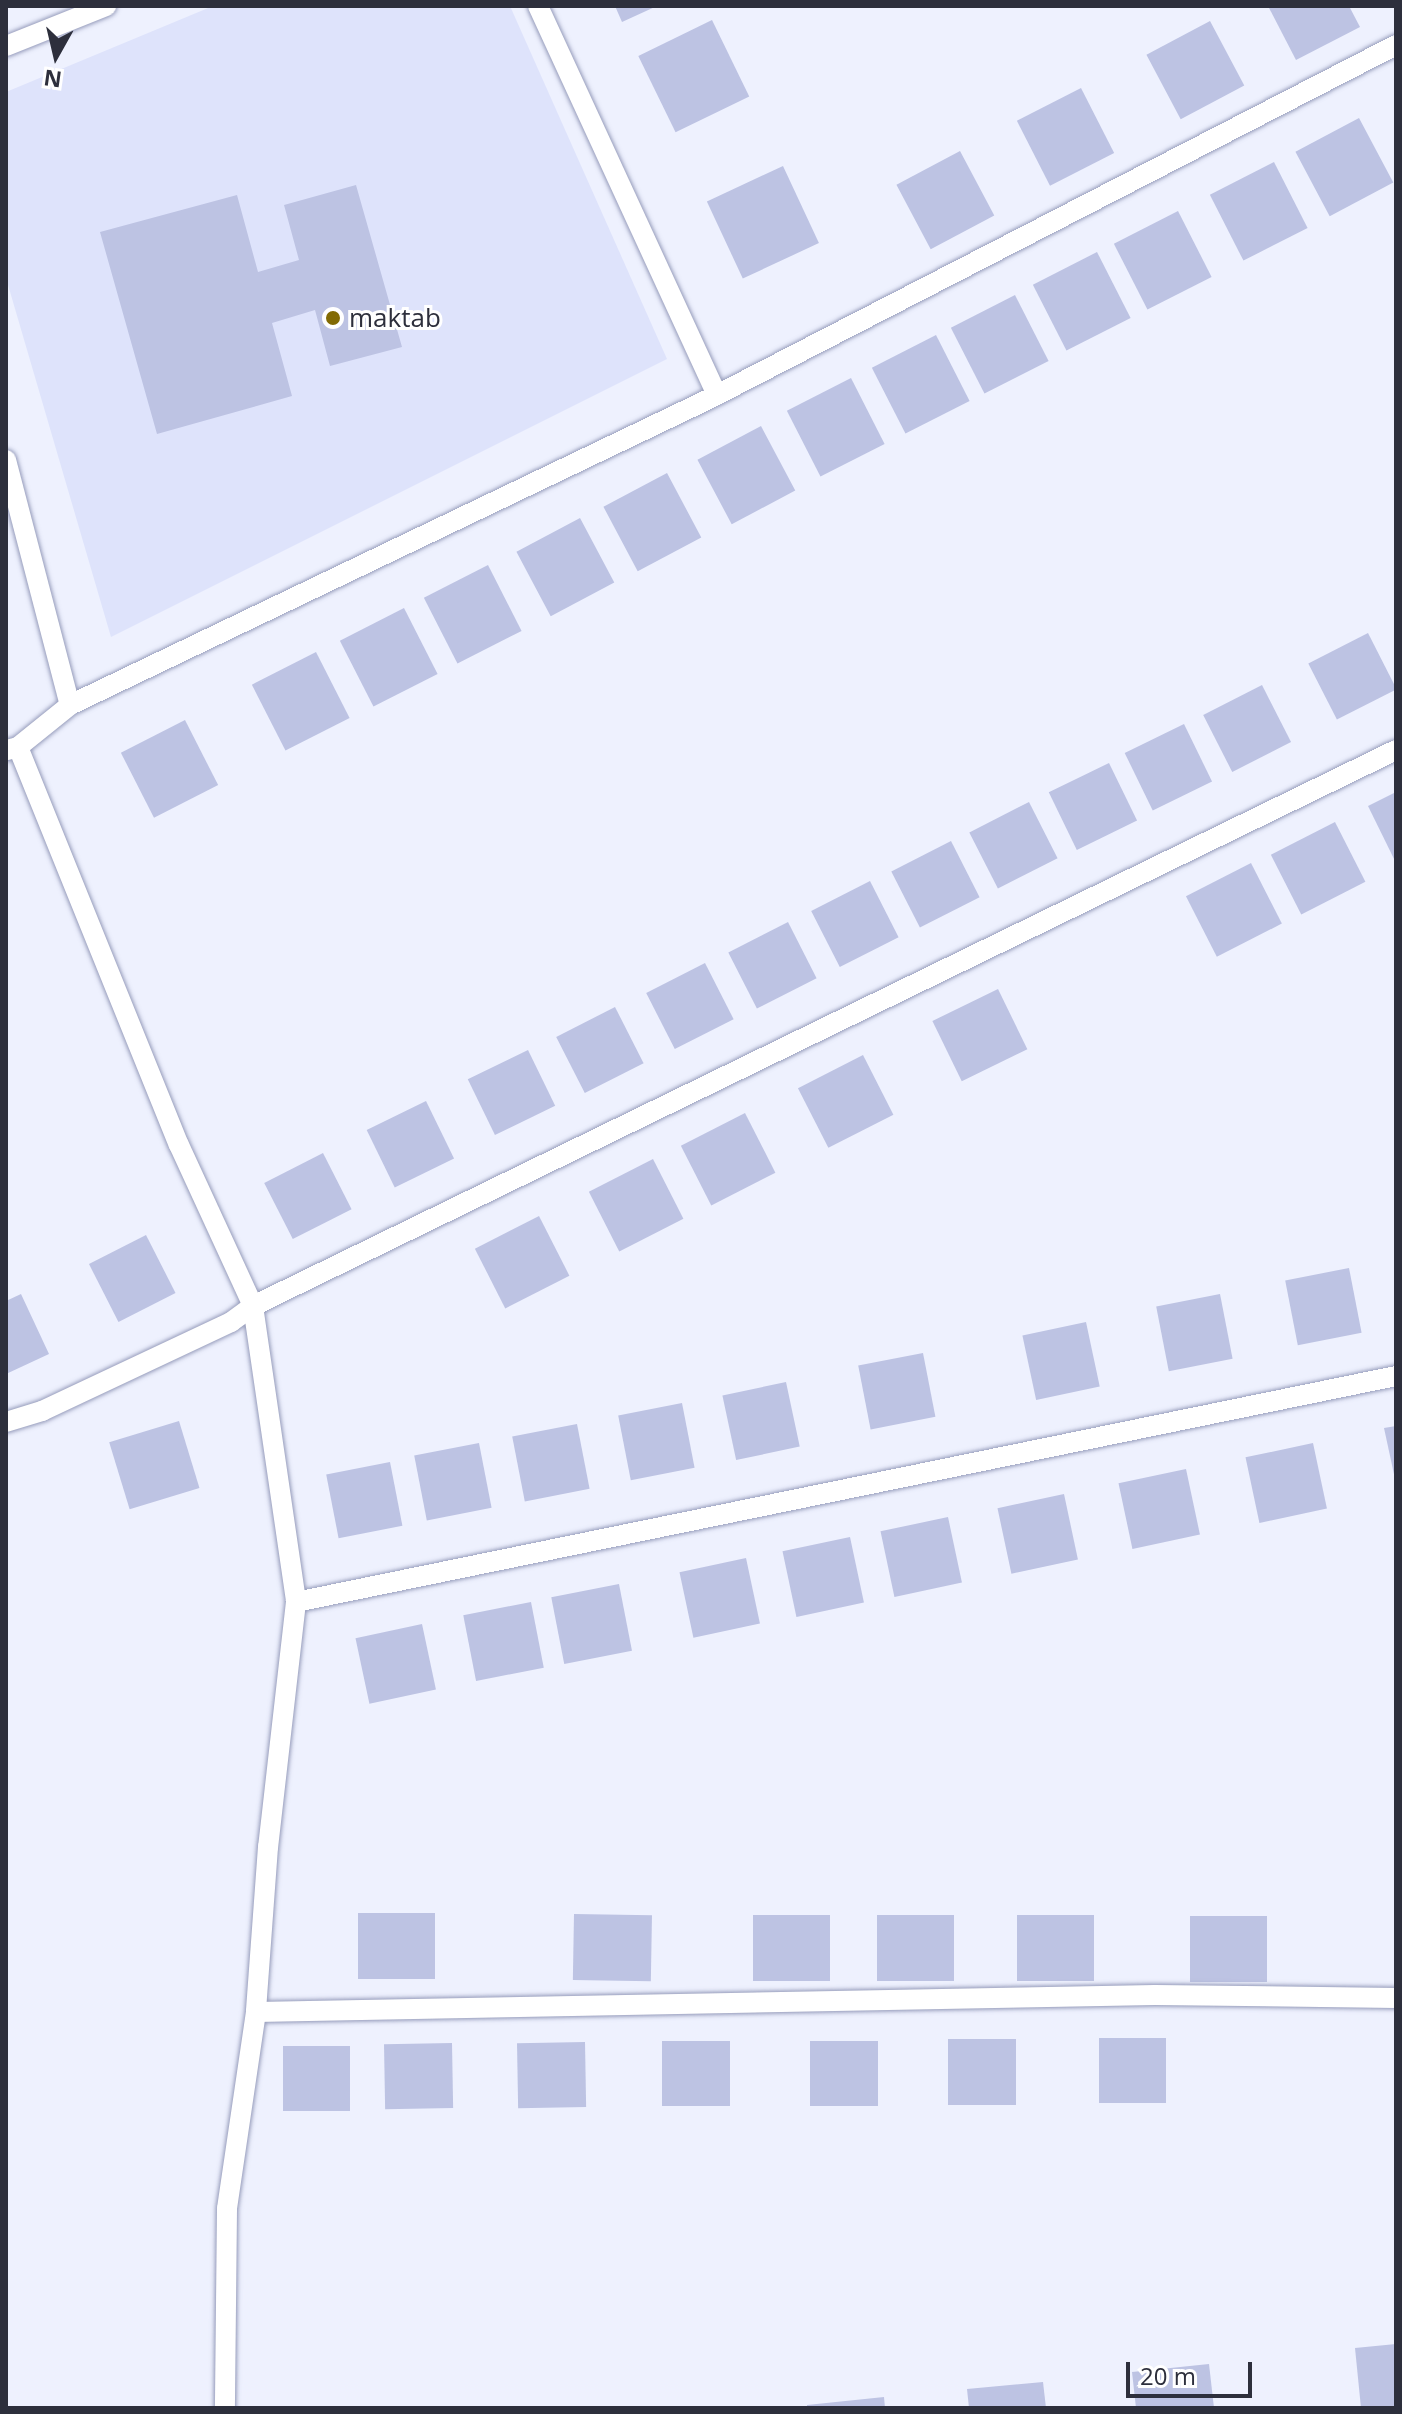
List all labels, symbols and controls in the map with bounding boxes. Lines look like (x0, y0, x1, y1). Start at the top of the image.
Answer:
north arrow (16, 16, 96, 96)
text: N (42, 64, 64, 96)
place label: maktab (349, 302, 441, 334)
marker: maktab (324, 309, 342, 327)
scale bar (1130, 2346, 1256, 2396)
text: 20 m (1140, 2359, 1196, 2392)

